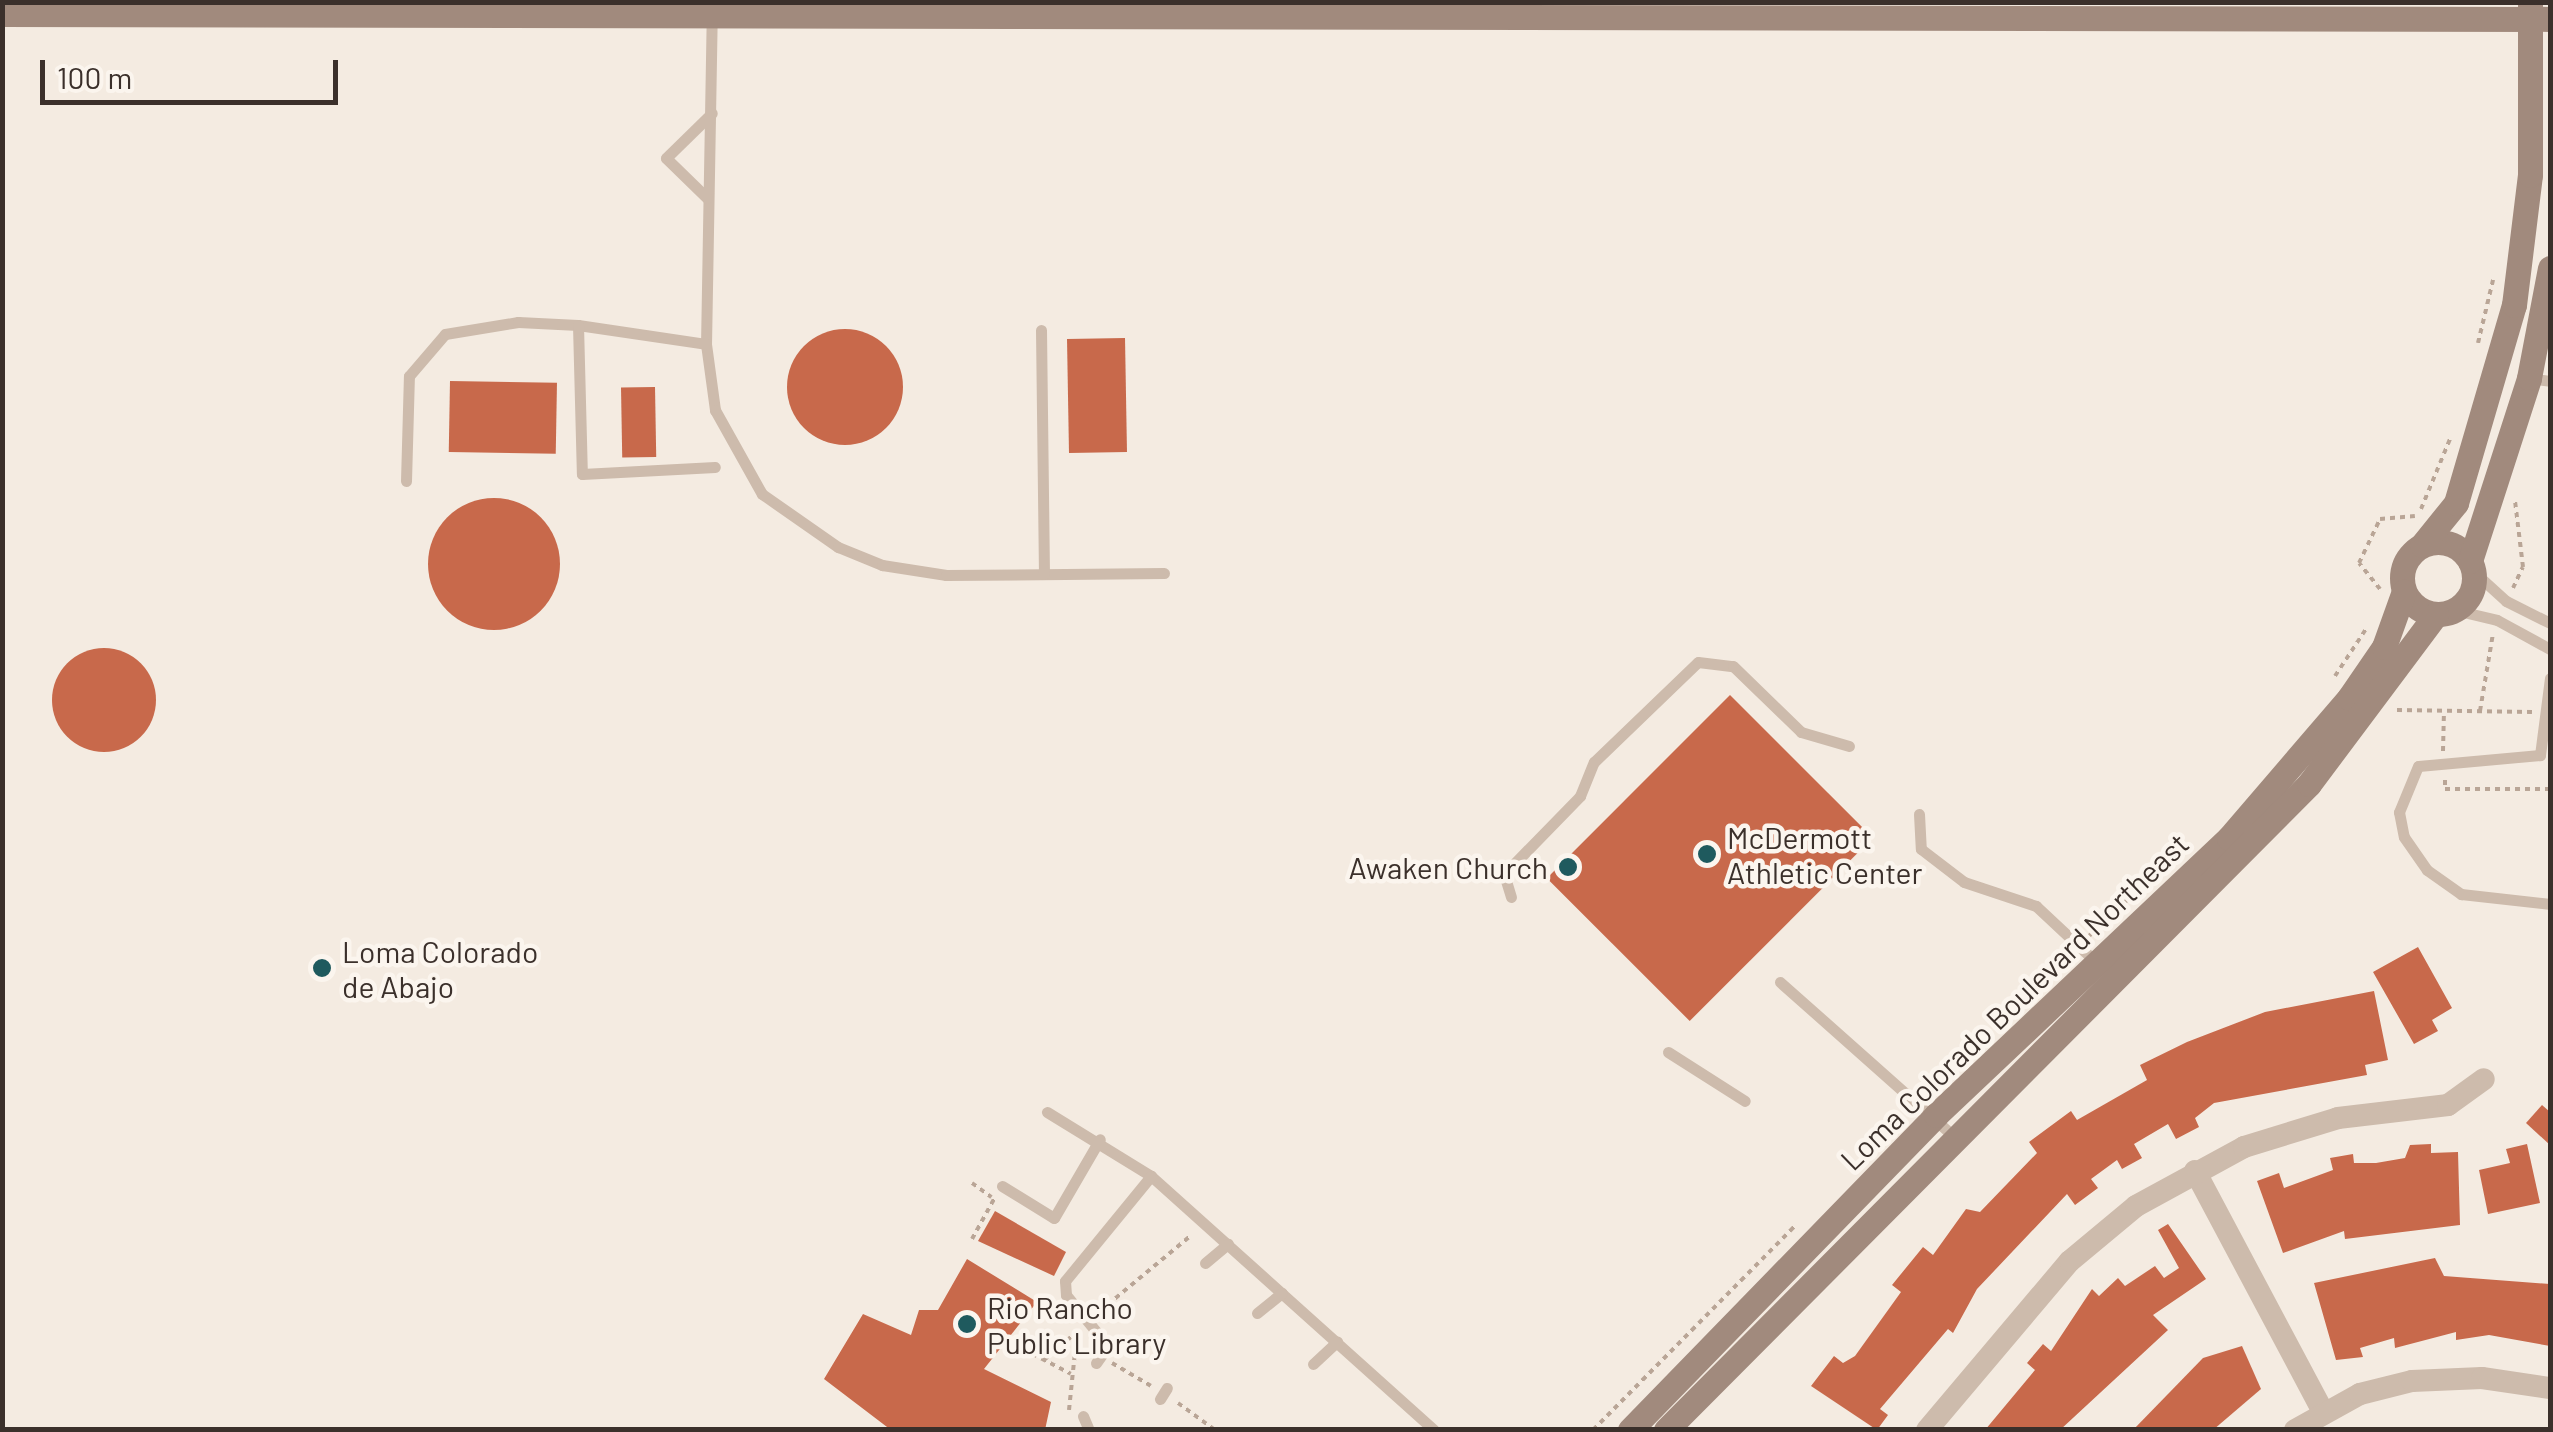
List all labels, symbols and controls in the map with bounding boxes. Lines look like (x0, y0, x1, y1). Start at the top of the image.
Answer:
scale bar (45, 40, 342, 102)
text: 100 m (57, 59, 132, 95)
place label: McDermott Athletic Center (1727, 819, 1923, 890)
street label: Loma Colorado Boulevard Northeast (1833, 825, 2195, 1177)
marker: McDermott Athletic Center (1696, 843, 1718, 865)
place label: Awaken Church (1348, 849, 1548, 885)
marker: Awaken Church (1557, 856, 1579, 878)
place label: Loma Colorado de Abajo (342, 933, 538, 1004)
marker: Loma Colorado de Abajo (311, 957, 333, 979)
place label: Rio Rancho Public Library (987, 1289, 1166, 1360)
marker: Rio Rancho Public Library (956, 1313, 978, 1335)

